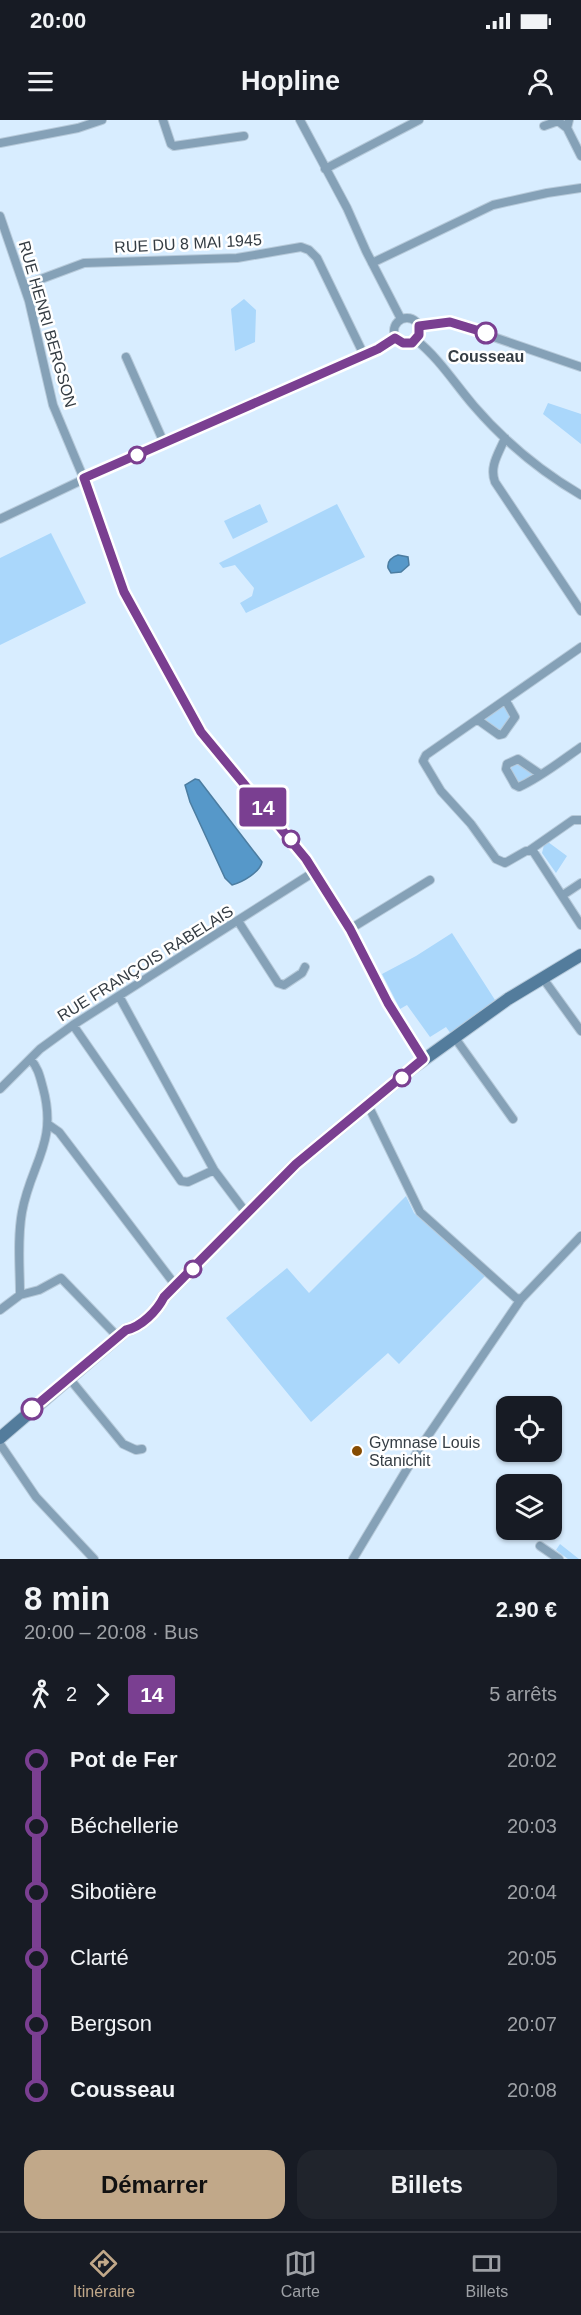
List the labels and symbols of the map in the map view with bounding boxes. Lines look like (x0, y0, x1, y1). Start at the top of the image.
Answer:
street label: RUE DU 8 MAI 1945 (114, 231, 262, 256)
street label: RUE HENRI BERGSON (16, 239, 79, 409)
marker: Cousseau (475, 322, 497, 344)
place label: Cousseau (448, 348, 524, 365)
unlabelled marker (128, 446, 146, 464)
line badge: 14 (236, 788, 290, 826)
unlabelled marker (282, 830, 300, 848)
street label: RUE FRANÇOIS RABELAIS (54, 902, 236, 1025)
unlabelled marker (393, 1069, 411, 1087)
unlabelled marker (184, 1260, 202, 1278)
unlabelled marker (21, 1398, 43, 1420)
place label: Gymnase Louis Stanichit (369, 1434, 480, 1469)
marker: Gymnase Louis Stanichit (350, 1444, 364, 1458)

